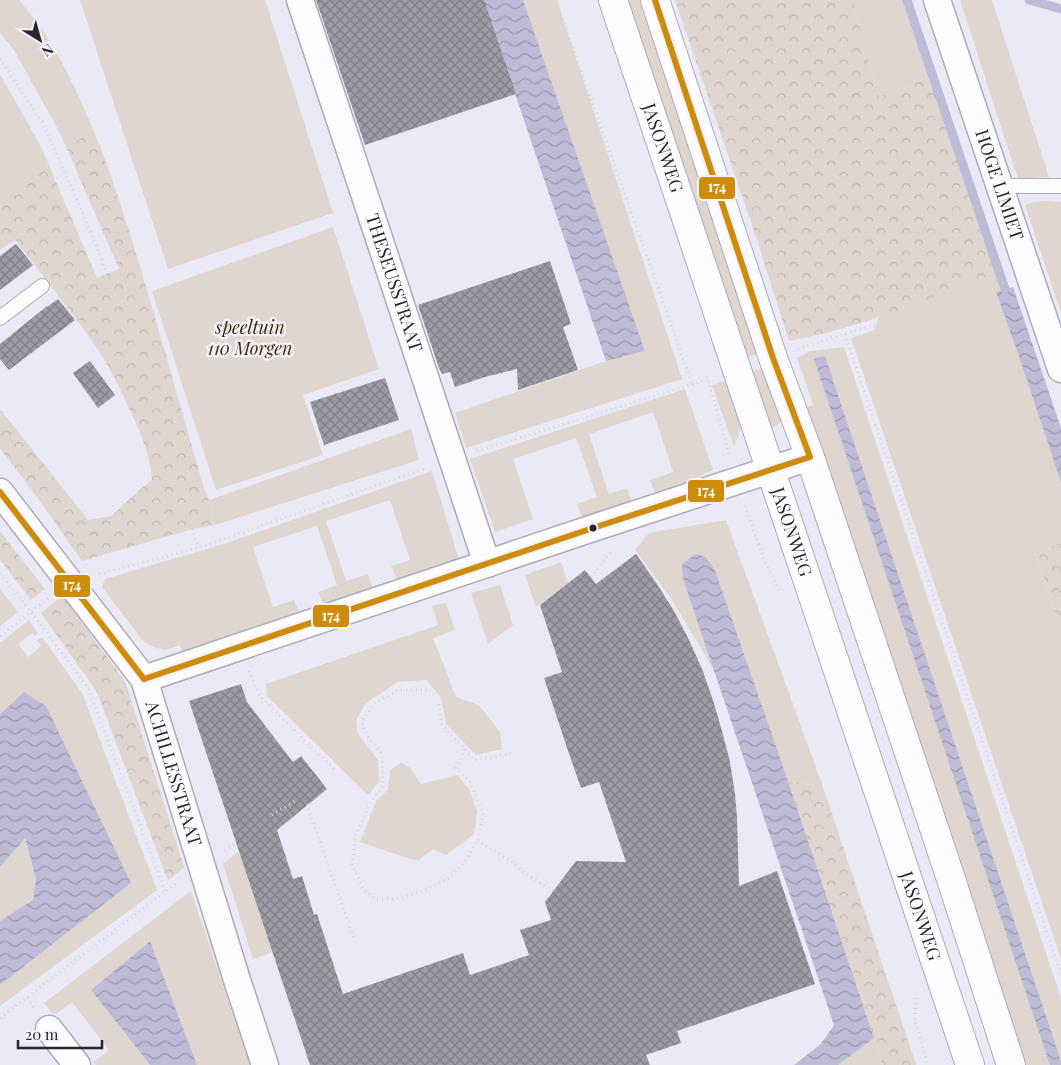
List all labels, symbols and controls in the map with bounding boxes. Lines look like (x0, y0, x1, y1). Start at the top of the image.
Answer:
north arrow (15, 15, 65, 65)
text: N (38, 40, 58, 61)
street label: JASONWEG (637, 99, 690, 196)
street label: HOGE LIMIET (970, 126, 1030, 243)
line badge: 174 (698, 176, 736, 200)
text: 174 (708, 177, 726, 196)
street label: THESEUSSTRAAT (361, 210, 429, 355)
park label: speeltuin 110 Morgen (208, 315, 292, 360)
line badge: 174 (687, 479, 725, 503)
text: 174 (697, 481, 715, 500)
street label: JASONWEG (766, 483, 818, 580)
unlabelled marker (588, 523, 598, 533)
line badge: 174 (53, 574, 91, 598)
text: 174 (63, 575, 81, 594)
line badge: 174 (312, 604, 350, 628)
text: 174 (322, 606, 340, 625)
street label: ACHILLESSTRAAT (140, 697, 208, 849)
street label: JASONWEG (895, 867, 947, 964)
scale bar (18, 1018, 101, 1050)
text: 20 m (25, 1024, 59, 1044)

